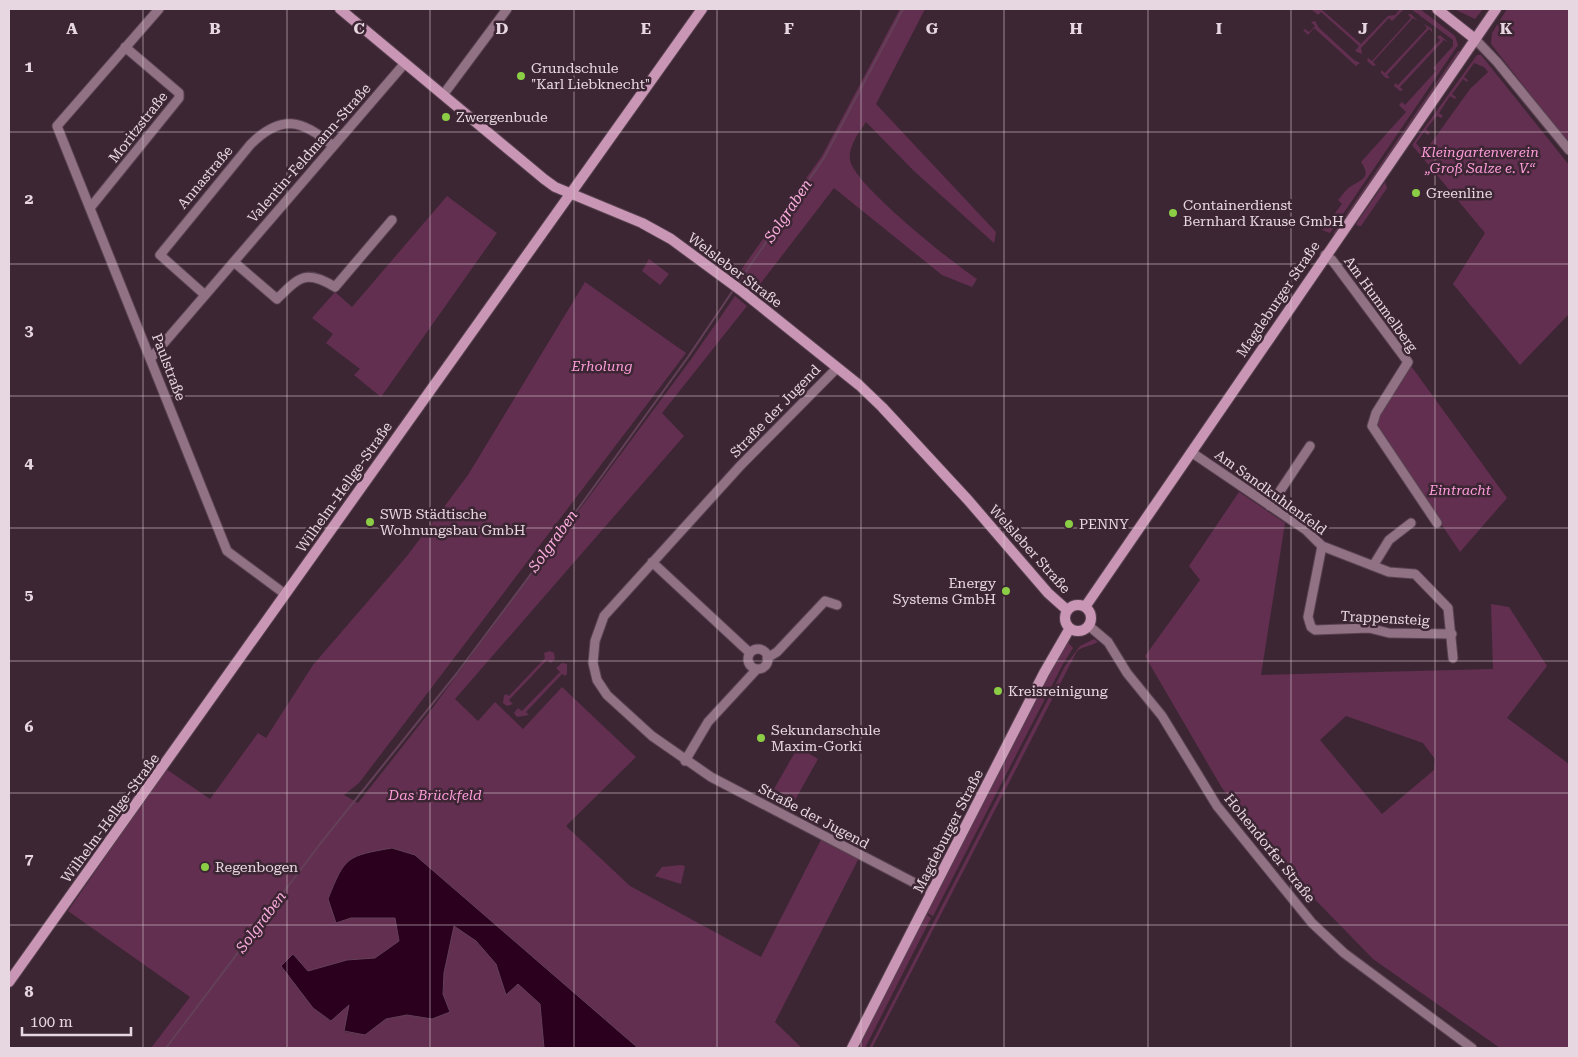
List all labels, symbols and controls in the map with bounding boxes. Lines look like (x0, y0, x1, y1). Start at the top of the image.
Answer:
text: A (66, 19, 78, 38)
text: B (209, 19, 221, 38)
text: C (353, 19, 365, 38)
text: D (496, 19, 509, 38)
text: E (641, 19, 651, 38)
text: F (784, 19, 794, 38)
text: G (926, 19, 939, 38)
text: H (1069, 19, 1083, 38)
text: I (1216, 19, 1222, 38)
text: J (1358, 19, 1368, 38)
text: K (1500, 19, 1513, 38)
text: 1 (25, 57, 34, 76)
place label: Grundschule "Karl Liebknecht" (531, 60, 650, 92)
marker: Grundschule "Karl Liebknecht" (515, 70, 527, 82)
street label: Valentin-Feldmann-Straße (244, 80, 374, 226)
street label: Moritzstraße (105, 88, 171, 166)
place label: Zwergenbude (456, 109, 548, 125)
marker: Zwergenbude (440, 111, 452, 123)
street label: Annastraße (174, 142, 236, 212)
park label: Kleingartenverein „Groß Salze e. V.“ (1420, 144, 1539, 176)
water label: Solgraben (760, 176, 816, 247)
place label: Greenline (1426, 185, 1493, 201)
marker: Greenline (1410, 187, 1422, 199)
text: 2 (25, 189, 34, 208)
place label: Containerdienst Bernhard Krause GmbH (1183, 197, 1344, 229)
marker: Containerdienst Bernhard Krause GmbH (1167, 207, 1179, 219)
street label: Welsleber Straße (685, 229, 785, 311)
street label: Magdeburger Straße (1233, 238, 1323, 360)
street label: Am Hummelberg (1341, 253, 1421, 355)
text: 3 (25, 321, 34, 340)
street label: Paulstraße (149, 331, 189, 403)
park label: Erholung (570, 358, 633, 374)
street label: Straße der Jugend (727, 361, 823, 461)
street label: Wilhelm-Hellge-Straße (293, 418, 395, 555)
street label: Am Sandkuhlenfeld (1212, 446, 1330, 538)
text: 4 (25, 453, 34, 472)
park label: Eintracht (1428, 482, 1492, 498)
street label: Welsleber Straße (986, 501, 1074, 597)
place label: SWB Städtische Wohnungsbau GmbH (380, 506, 526, 538)
water label: Solgraben (524, 506, 582, 576)
marker: SWB Städtische Wohnungsbau GmbH (364, 516, 376, 528)
place label: PENNY (1079, 516, 1129, 532)
marker: PENNY (1063, 518, 1075, 530)
place label: Energy Systems GmbH (893, 575, 997, 607)
text: 5 (25, 585, 34, 604)
marker: Energy Systems GmbH (1000, 585, 1012, 597)
street label: Trappensteig (1340, 608, 1430, 628)
place label: Kreisreinigung (1008, 683, 1108, 699)
marker: Kreisreinigung (992, 685, 1004, 697)
text: 6 (25, 717, 34, 736)
place label: Sekundarschule Maxim-Gorki (771, 722, 881, 754)
marker: Sekundarschule Maxim-Gorki (755, 732, 767, 744)
street label: Wilhelm-Hellge-Straße (58, 750, 162, 886)
street label: Magdeburger Straße (910, 766, 986, 895)
street label: Straße der Jugend (756, 780, 872, 852)
park label: Das Brückfeld (387, 787, 482, 803)
street label: Hohendorfer Straße (1221, 790, 1319, 906)
text: 7 (25, 849, 34, 868)
place label: Regenbogen (215, 859, 298, 875)
marker: Regenbogen (199, 861, 211, 873)
water label: Solgraben (231, 888, 290, 957)
text: 8 (25, 982, 34, 1001)
scale bar (22, 1004, 131, 1036)
text: 100 m (30, 1013, 73, 1031)

